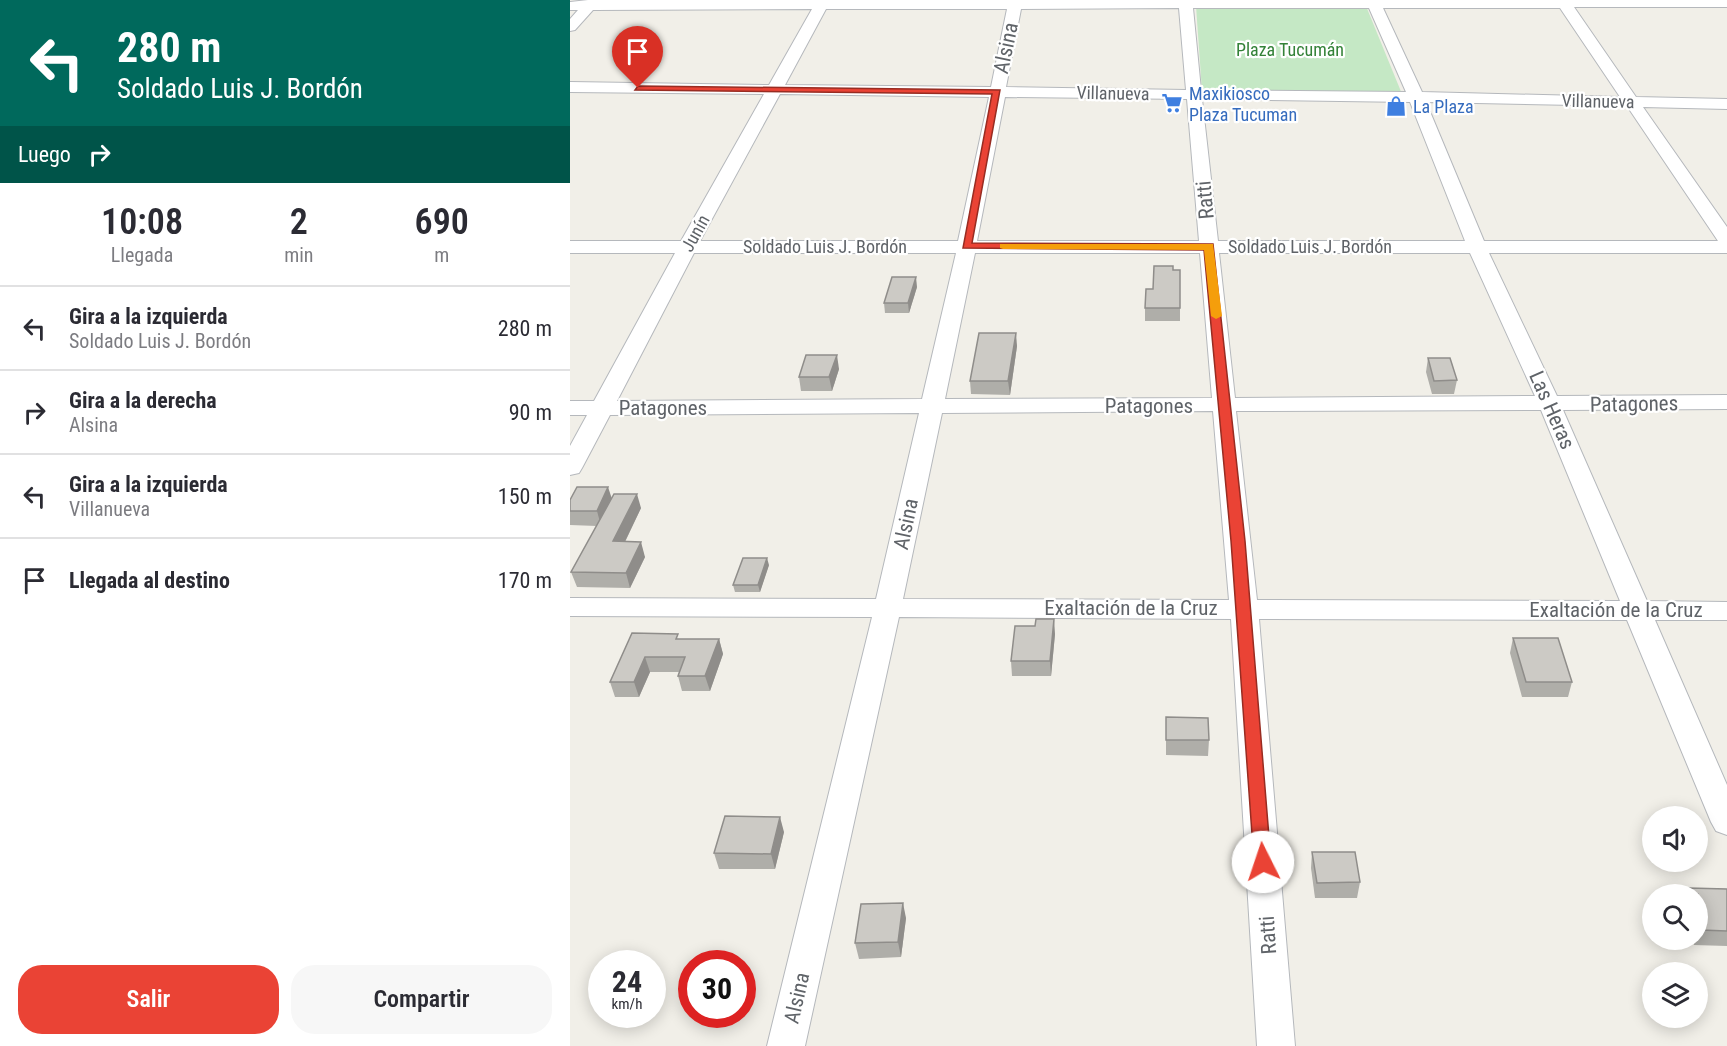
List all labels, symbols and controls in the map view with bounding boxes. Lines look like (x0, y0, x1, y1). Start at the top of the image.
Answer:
street label: Alsina (989, 20, 1023, 76)
text: 280 m (117, 23, 222, 72)
icon: left (18, 24, 96, 102)
pin (612, 26, 663, 88)
icon: arrive (621, 35, 654, 68)
park label: Plaza Tucumán (1236, 39, 1344, 60)
text: Soldado Luis J. Bordón (117, 73, 363, 105)
street label: Villanueva (1076, 82, 1150, 104)
place label: Maxikiosco Plaza Tucuman (1189, 83, 1297, 125)
street label: Villanueva (1561, 90, 1635, 112)
supermarket icon: Maxikiosco Plaza Tucuman (1160, 91, 1184, 115)
shop icon: La Plaza (1384, 94, 1408, 118)
place label: La Plaza (1413, 96, 1474, 117)
icon: right (83, 138, 116, 171)
text: Luego (18, 142, 71, 167)
street label: Ratti (1191, 180, 1219, 220)
text: 10:08 (101, 201, 183, 243)
text: 2 (290, 201, 308, 243)
text: 690 (415, 201, 469, 243)
street label: Junín (676, 211, 714, 255)
street label: Soldado Luis J. Bordón (743, 236, 907, 257)
street label: Soldado Luis J. Bordón (1228, 236, 1392, 257)
text: Llegada (111, 243, 173, 267)
text: min (284, 243, 313, 267)
text: m (434, 243, 449, 267)
text: Gira a la izquierda (69, 304, 228, 329)
icon: left (18, 312, 51, 345)
text: 280 m (498, 316, 552, 341)
text: Soldado Luis J. Bordón (69, 329, 251, 353)
street label: Las Heras (1524, 367, 1580, 453)
text: Gira a la derecha (69, 388, 217, 413)
street label: Patagones (1590, 391, 1678, 417)
street label: Patagones (1105, 394, 1193, 418)
icon: right (18, 396, 51, 429)
street label: Patagones (619, 396, 707, 420)
text: 90 m (509, 400, 552, 425)
text: Alsina (69, 413, 118, 437)
text: Gira a la izquierda (69, 472, 228, 497)
icon: left (18, 480, 51, 513)
text: 150 m (498, 484, 552, 509)
street label: Alsina (889, 496, 923, 552)
text: Villanueva (69, 497, 150, 521)
icon: arrive (18, 564, 51, 597)
text: Llegada al destino (69, 568, 230, 593)
text: 170 m (498, 568, 552, 593)
street label: Exaltación de la Cruz (1044, 596, 1218, 620)
street label: Exaltación de la Cruz (1529, 598, 1703, 622)
map controls (1642, 806, 1708, 1028)
button: sound (1642, 806, 1708, 872)
position arrow (1231, 830, 1295, 894)
button: search (1642, 884, 1708, 950)
street label: Ratti (1255, 915, 1281, 955)
speed limit sign: 30 (678, 950, 756, 1028)
button: layers (1642, 962, 1708, 1028)
text: 24 (612, 964, 642, 999)
button: Salir (18, 965, 279, 1034)
button: Compartir (291, 965, 552, 1034)
street label: Alsina (780, 970, 814, 1026)
text: km/h (612, 995, 642, 1013)

